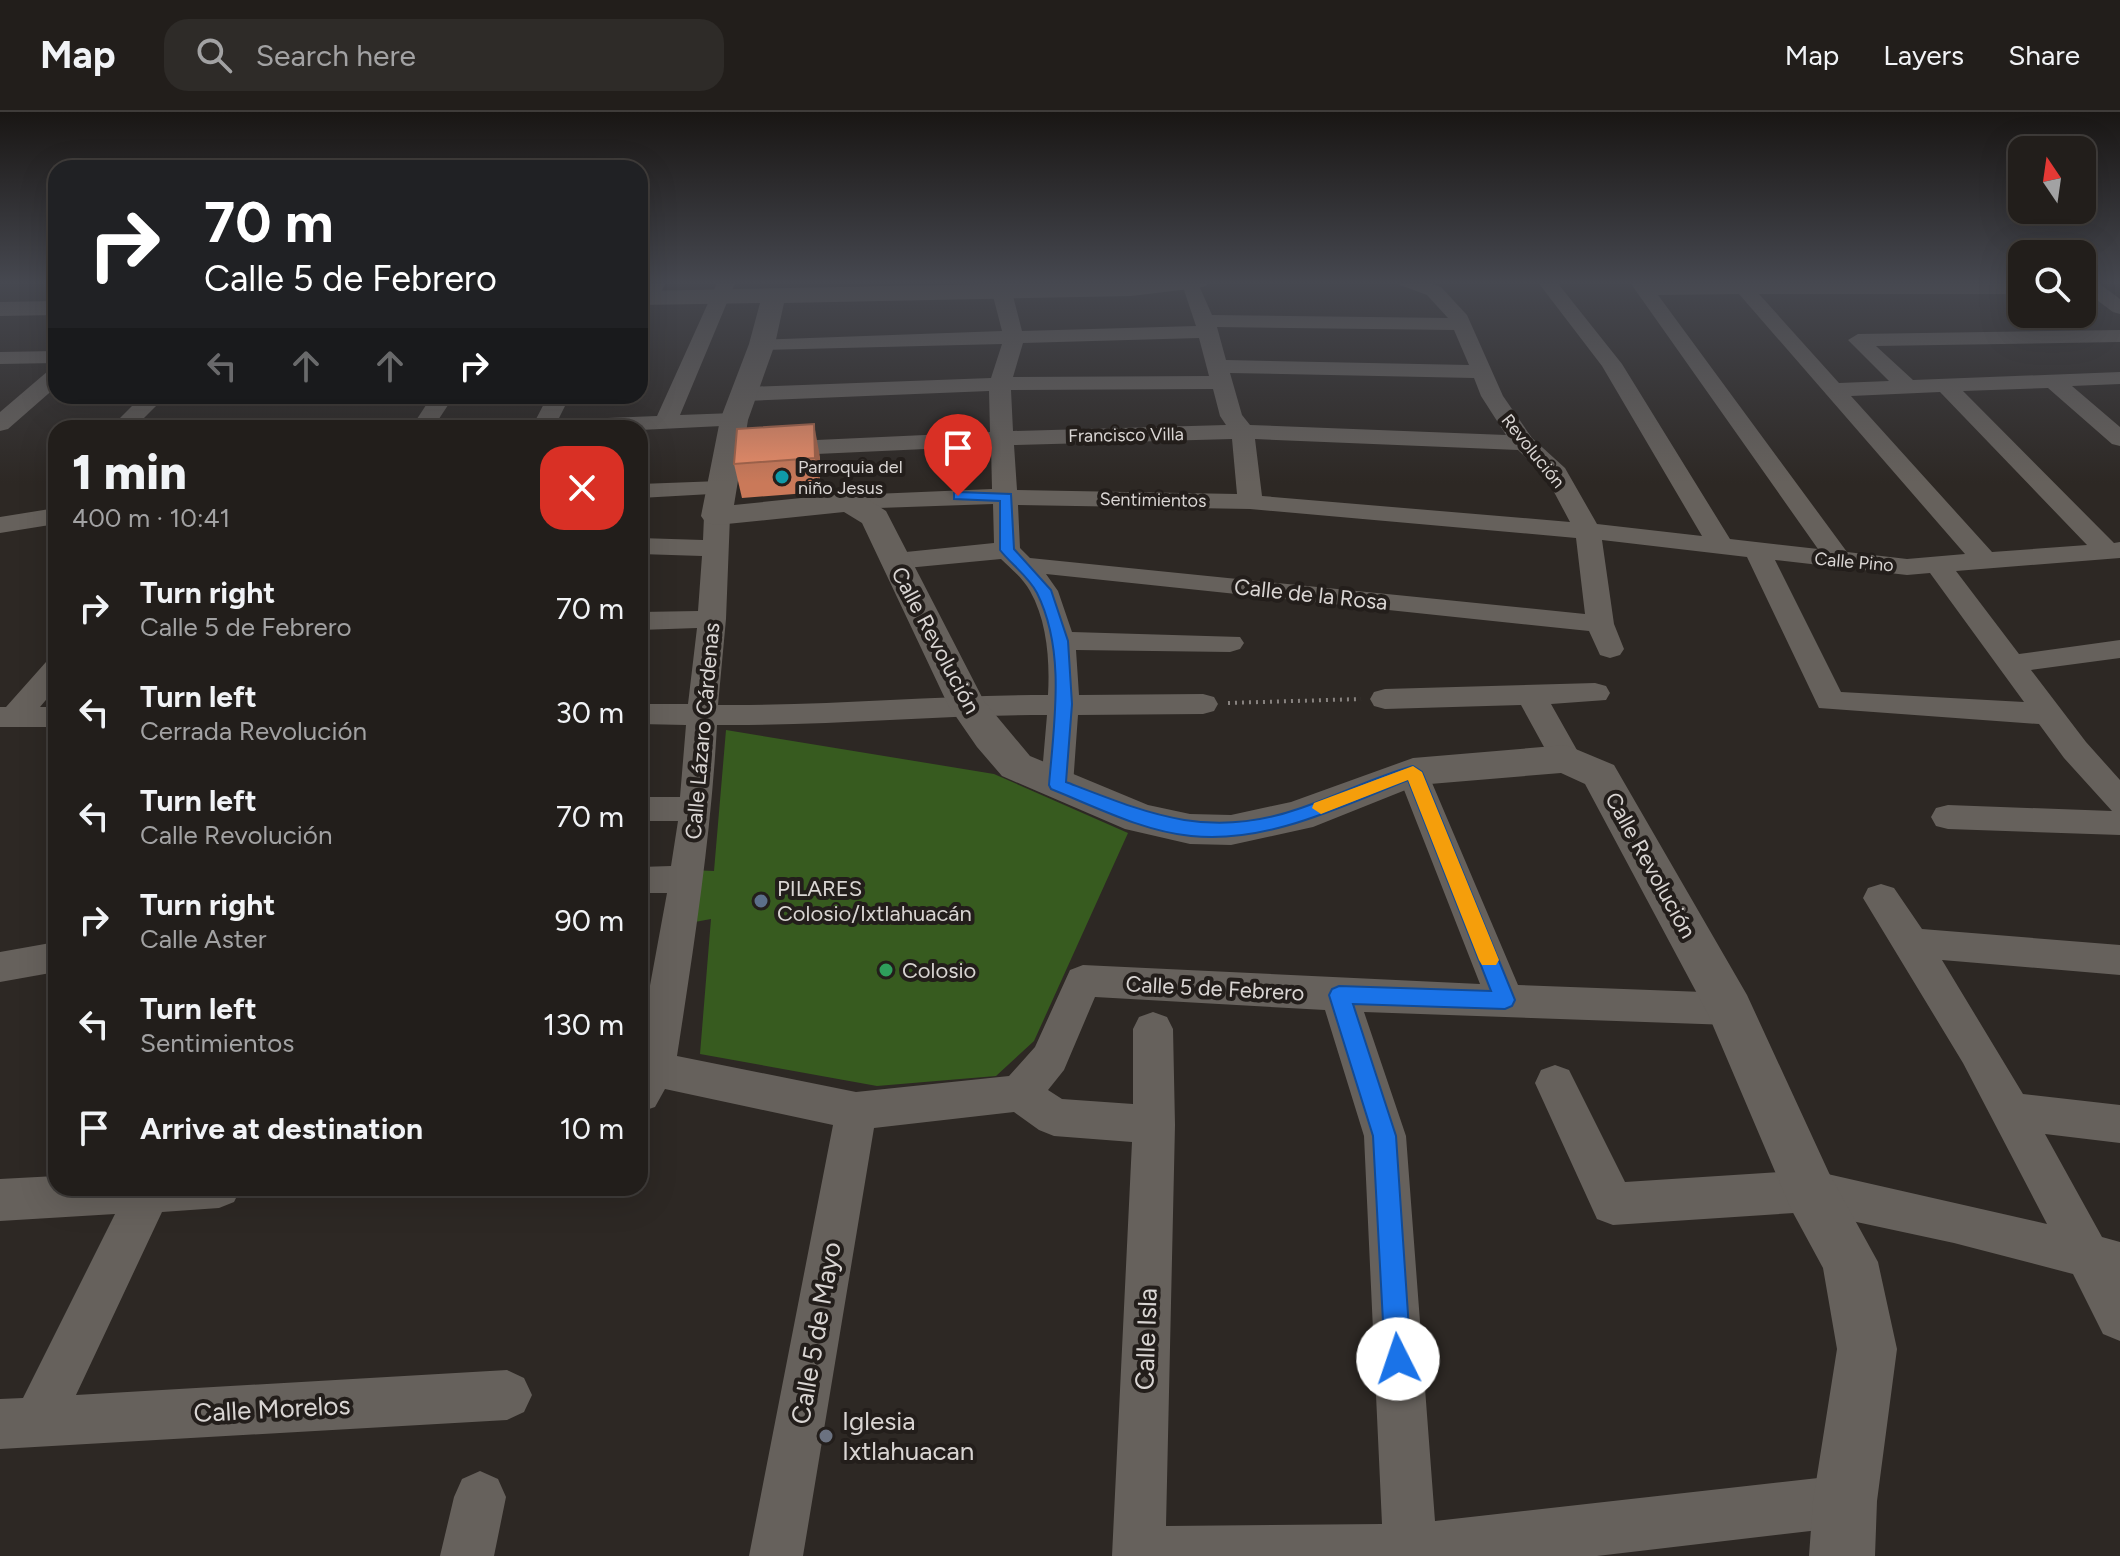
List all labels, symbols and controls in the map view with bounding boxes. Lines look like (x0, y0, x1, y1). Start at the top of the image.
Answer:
search box (164, 19, 724, 91)
text: Map (40, 32, 116, 78)
icon: search (192, 33, 236, 77)
text: Search here (256, 37, 416, 74)
text: Map (1785, 38, 1839, 72)
text: Layers (1883, 38, 1964, 72)
text: Share (2008, 38, 2080, 72)
north arrow (2008, 136, 2096, 224)
map controls (2008, 136, 2096, 328)
text: 70 m (204, 189, 334, 256)
icon: right (72, 192, 176, 296)
button: search (2008, 240, 2096, 328)
text: Calle 5 de Febrero (204, 257, 497, 300)
icon: left (200, 344, 244, 388)
icon: ahead (284, 344, 328, 388)
icon: ahead (368, 344, 412, 388)
icon: right (452, 344, 496, 388)
street label: Revolución (1496, 410, 1570, 492)
pin (924, 414, 992, 496)
street label: Francisco Villa (1068, 423, 1184, 447)
icon: arrive (936, 426, 980, 470)
text: 1 min (72, 443, 187, 501)
button: close (540, 446, 624, 530)
place label: Parroquia del niño Jesus (798, 456, 903, 499)
marker: Parroquia del niño Jesus (773, 468, 791, 486)
street label: Sentimientos (1099, 488, 1207, 512)
text: 400 m · 10:41 (72, 502, 230, 534)
street label: Calle Pino (1813, 548, 1895, 576)
street label: Calle Revolución (885, 562, 986, 718)
street label: Calle de la Rosa (1233, 573, 1389, 616)
text: Turn right (140, 574, 275, 611)
icon: right (72, 586, 116, 630)
text: 70 m (556, 590, 624, 627)
text: Calle 5 de Febrero (140, 611, 352, 643)
street label: Calle Lázaro Cárdenas (680, 621, 725, 841)
text: Turn left (140, 678, 257, 715)
icon: left (72, 690, 116, 734)
text: 30 m (556, 694, 624, 731)
text: Cerrada Revolución (140, 715, 367, 747)
text: Turn left (140, 782, 257, 819)
street label: Calle Revolución (1599, 787, 1702, 943)
icon: left (72, 794, 116, 838)
text: 70 m (556, 798, 624, 835)
text: Calle Revolución (140, 819, 332, 851)
place label: PILARES Colosio/Ixtlahuacán (777, 875, 972, 927)
text: Turn right (140, 886, 275, 923)
marker: PILARES Colosio/Ixtlahuacán (752, 892, 770, 910)
icon: right (72, 898, 116, 942)
text: 90 m (555, 902, 624, 939)
text: Calle Aster (140, 923, 267, 955)
place label: Colosio (902, 957, 976, 984)
marker: Colosio (877, 961, 895, 979)
street label: Calle 5 de Febrero (1125, 970, 1305, 1007)
text: Turn left (140, 990, 257, 1027)
icon: left (72, 1002, 116, 1046)
text: 130 m (543, 1006, 624, 1043)
text: Sentimientos (140, 1027, 294, 1059)
icon: arrive (72, 1106, 116, 1150)
text: Arrive at destination (140, 1110, 423, 1147)
text: 10 m (559, 1110, 624, 1147)
street label: Calle 5 de Mayo (784, 1239, 848, 1427)
street label: Calle Isla (1128, 1287, 1164, 1391)
position arrow (1356, 1317, 1440, 1401)
street label: Calle Morelos (193, 1389, 351, 1429)
place label: Iglesia Ixtlahuacan (842, 1405, 974, 1467)
marker: Iglesia Ixtlahuacan (817, 1427, 835, 1445)

